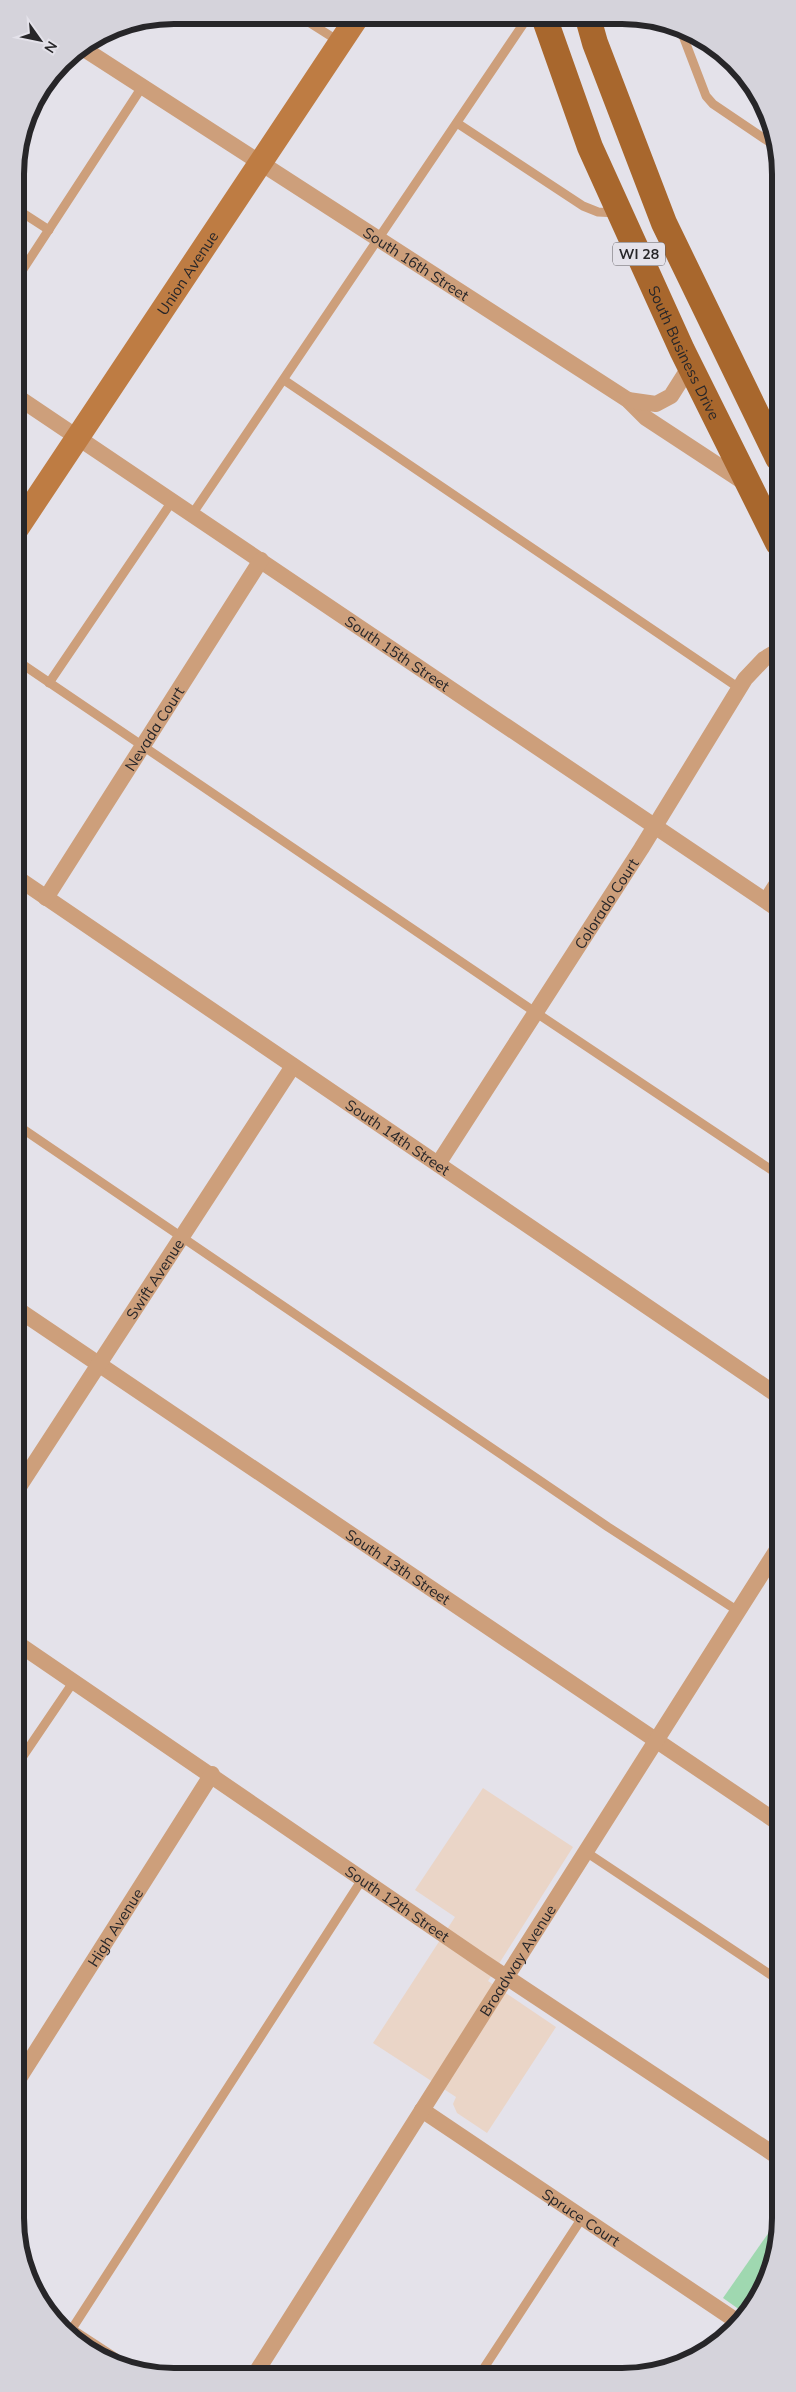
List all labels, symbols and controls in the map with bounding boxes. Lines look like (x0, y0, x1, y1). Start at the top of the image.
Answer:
north arrow (15, 15, 65, 65)
text: N (40, 38, 61, 56)
street label: South 16th Street (360, 222, 473, 304)
street label: Union Avenue (152, 227, 222, 318)
road number: WI 28 (613, 242, 665, 266)
street label: South Business Drive (644, 282, 725, 423)
street label: South 15th Street (342, 611, 453, 695)
street label: Nevada Court (120, 683, 188, 774)
street label: Colorado Court (570, 854, 642, 952)
street label: South 14th Street (342, 1095, 454, 1179)
street label: Swift Avenue (121, 1235, 188, 1323)
street label: South 13th Street (342, 1524, 454, 1608)
street label: South 12th Street (342, 1861, 453, 1946)
street label: High Avenue (83, 1884, 147, 1970)
street label: Broadway Avenue (475, 1901, 559, 2019)
street label: Spruce Court (539, 2184, 624, 2250)

